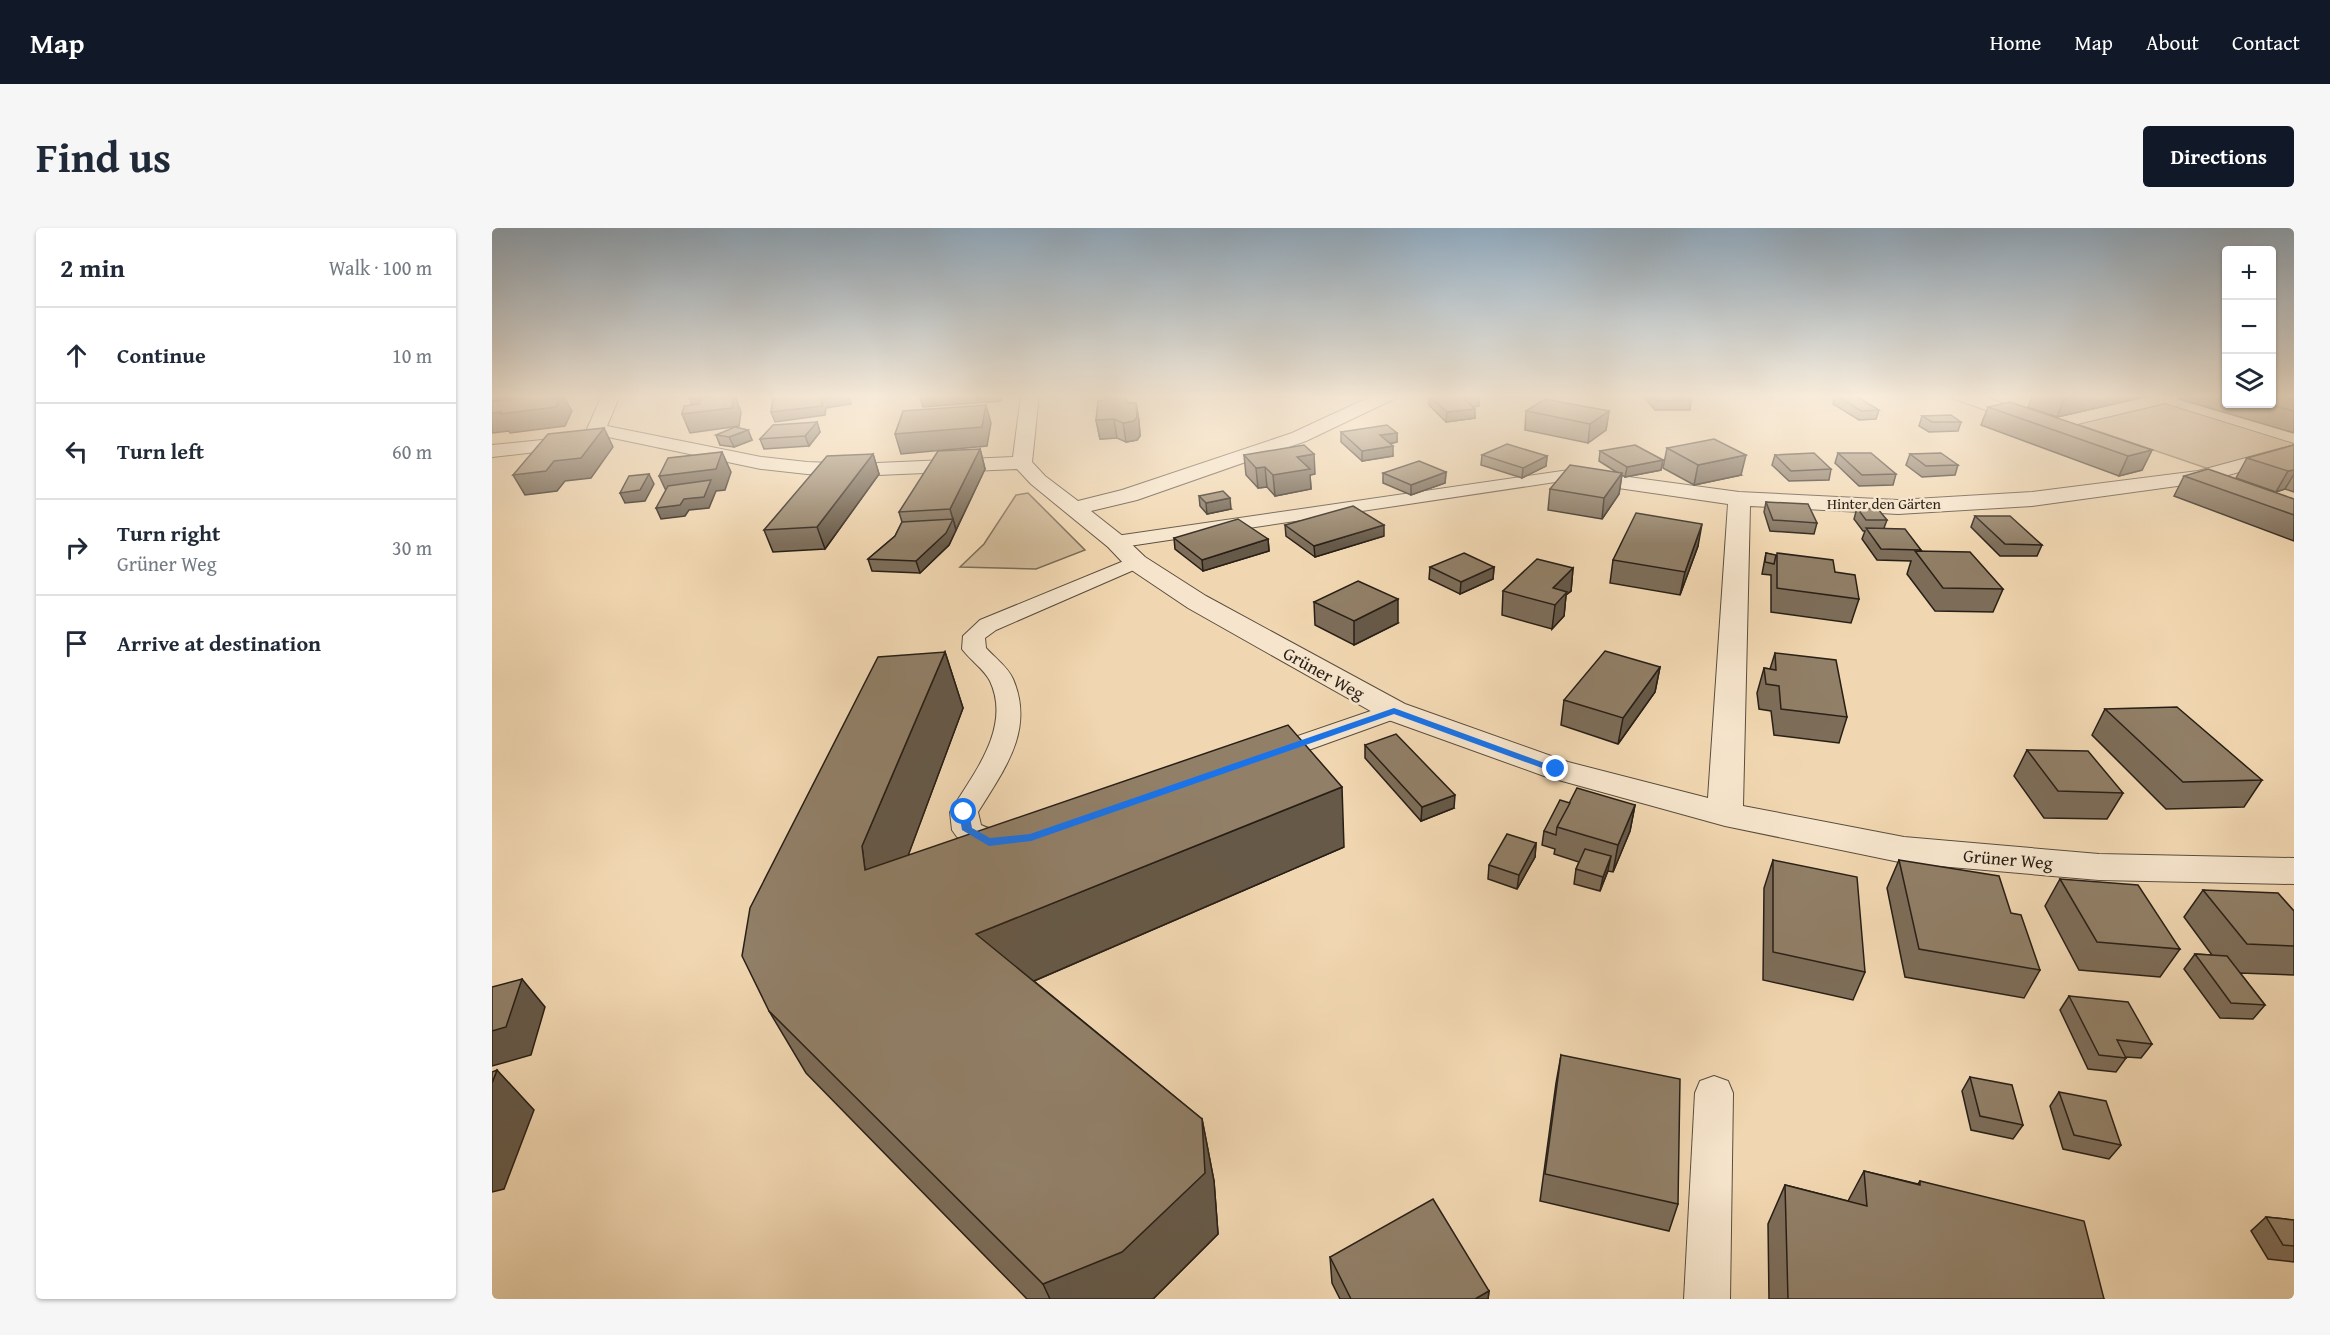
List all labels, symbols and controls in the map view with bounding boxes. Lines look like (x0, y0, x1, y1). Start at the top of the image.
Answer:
text: Map (30, 22, 84, 63)
text: Home (1990, 27, 2041, 58)
text: Map (2074, 27, 2113, 58)
text: About (2146, 27, 2199, 58)
text: Contact (2232, 27, 2300, 58)
text: Find us (36, 126, 171, 187)
button: Directions (2143, 126, 2294, 187)
map controls (2222, 246, 2276, 408)
button: + (2222, 246, 2276, 300)
text: 2 min (60, 248, 125, 287)
text: Walk · 100 m (329, 253, 432, 282)
button: − (2222, 300, 2276, 354)
icon: ahead (60, 339, 93, 372)
text: Continue (117, 339, 206, 371)
text: 10 m (392, 341, 432, 370)
button: layers (2222, 354, 2276, 408)
icon: left (60, 435, 93, 468)
text: Turn left (117, 435, 204, 467)
text: 60 m (392, 437, 432, 466)
street label: Hinter den Gärten (1827, 493, 1942, 514)
text: Turn right (117, 517, 220, 549)
icon: right (60, 531, 93, 564)
text: 30 m (392, 533, 432, 562)
text: Grüner Weg (117, 549, 217, 578)
icon: arrive (60, 627, 93, 660)
text: Arrive at destination (117, 627, 321, 659)
street label: Grüner Weg (1278, 639, 1370, 707)
route end (1542, 755, 1568, 781)
route start (950, 798, 976, 824)
street label: Grüner Weg (1962, 842, 2054, 876)

